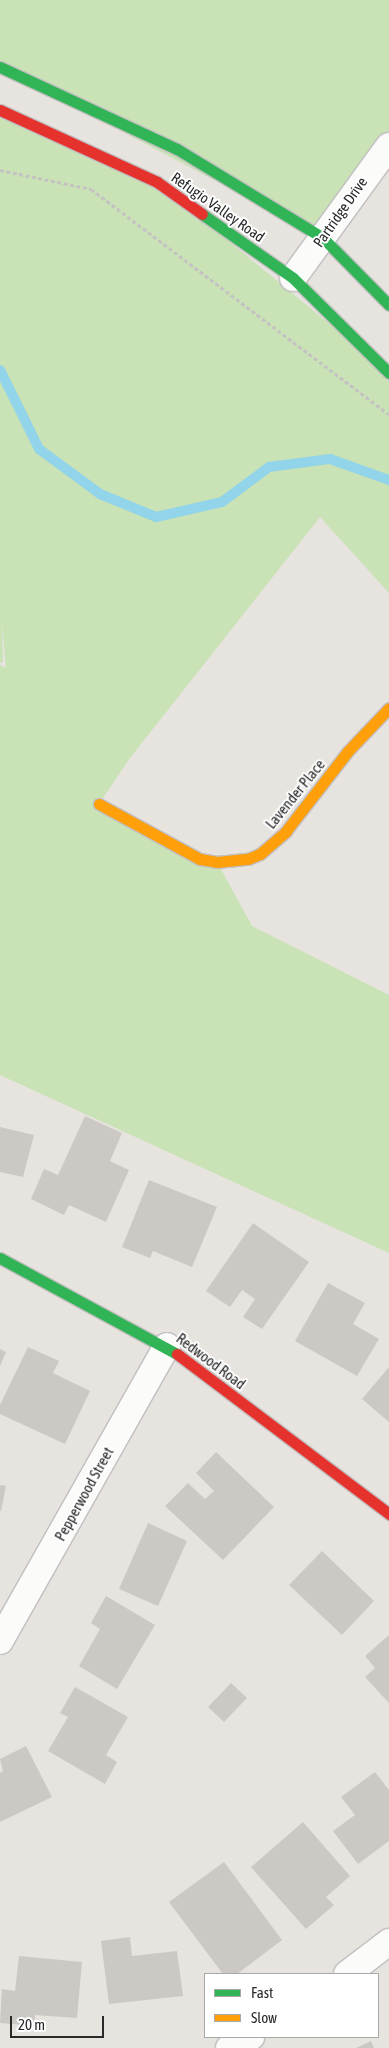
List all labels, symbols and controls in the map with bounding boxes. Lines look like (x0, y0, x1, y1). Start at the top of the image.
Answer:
street label: Refugio Valley Road (168, 168, 268, 246)
street label: Partridge Drive (309, 173, 371, 251)
street label: Lavender Place (262, 756, 328, 832)
street label: Redwood Road (173, 1329, 249, 1393)
street label: Pepperwood Street (51, 1444, 117, 1544)
legend (204, 1973, 379, 2038)
text: Fast (251, 1984, 273, 2001)
scale bar (12, 2006, 106, 2038)
text: Slow (251, 2009, 277, 2026)
text: 20 m (18, 2016, 45, 2033)

